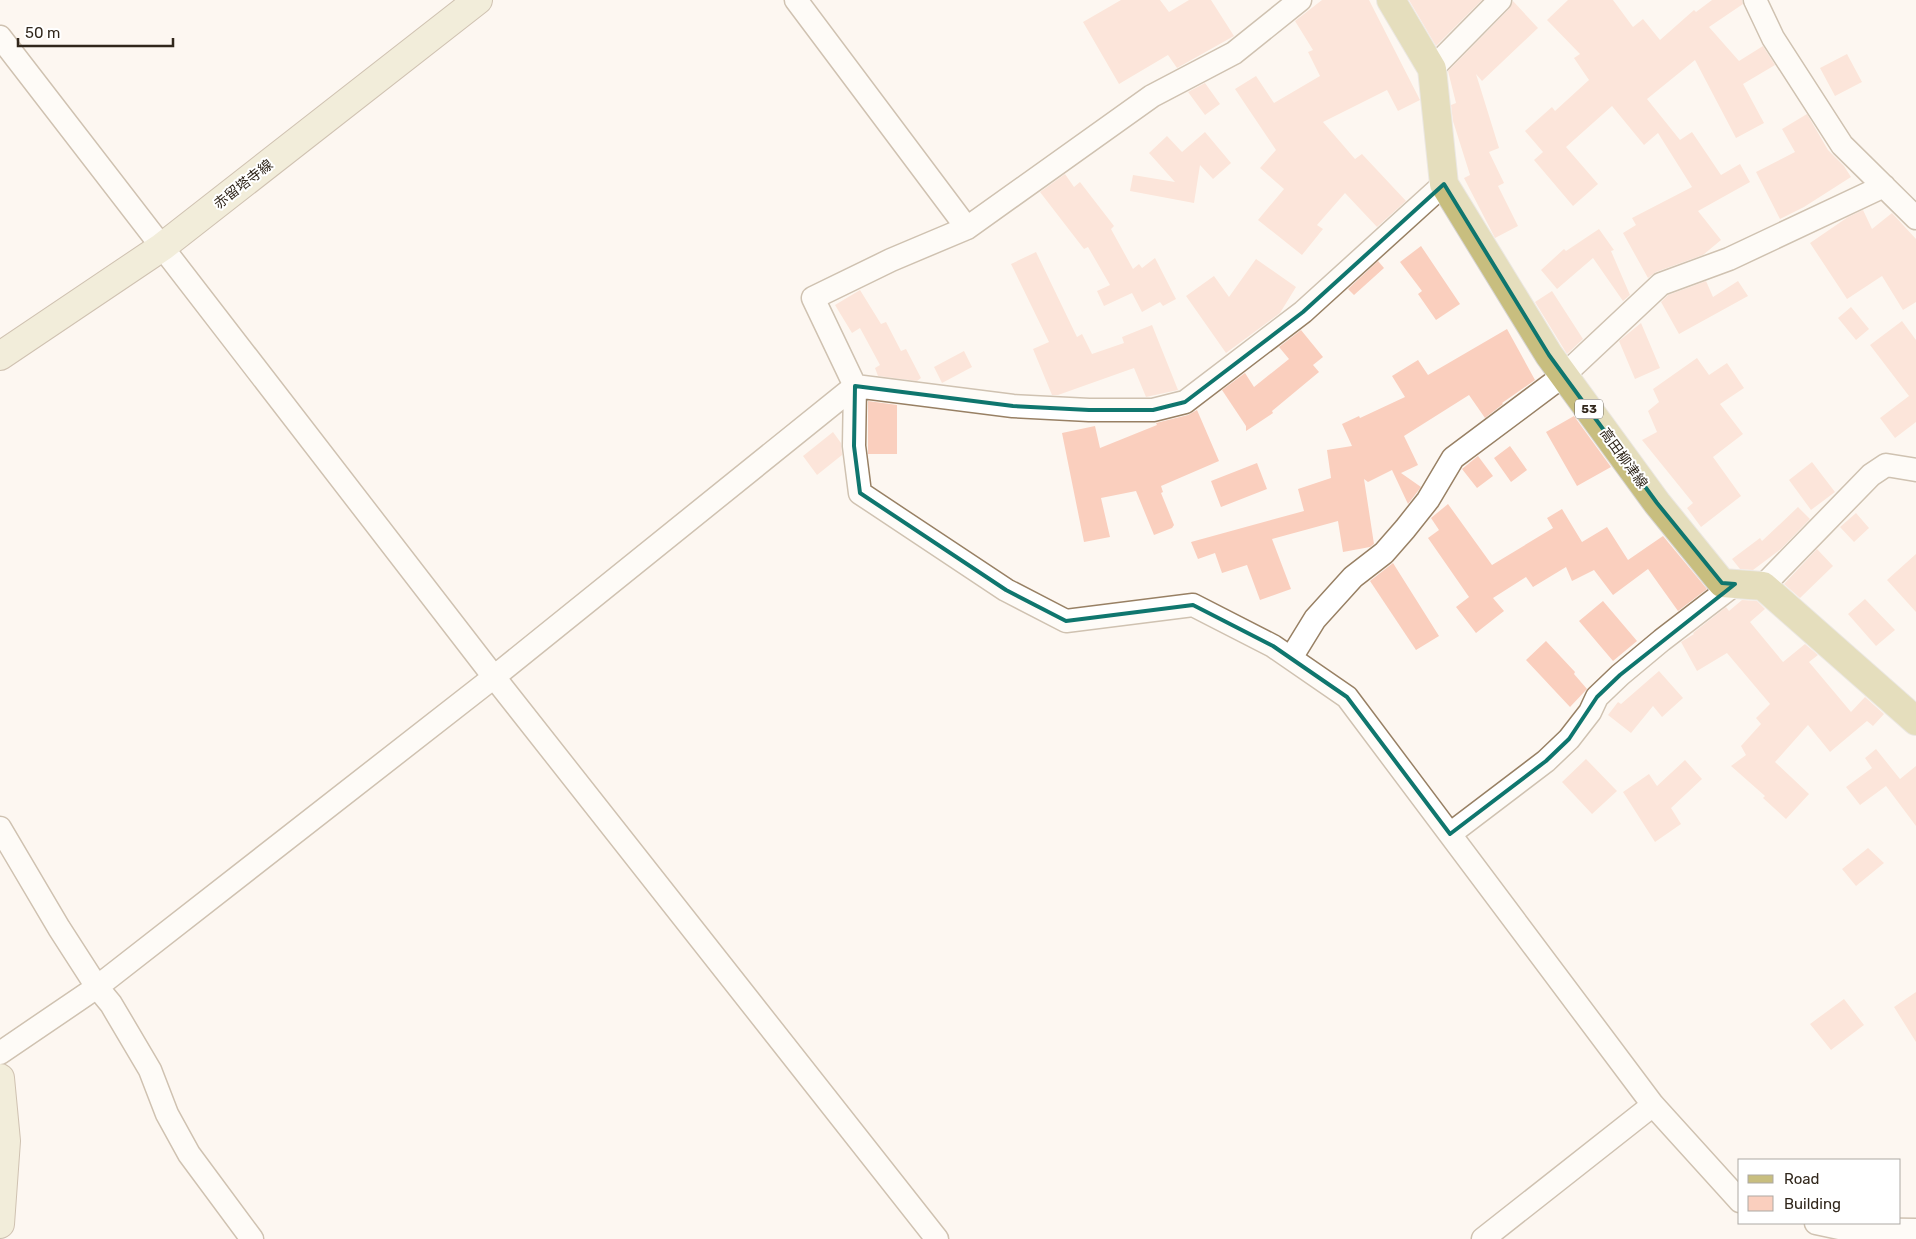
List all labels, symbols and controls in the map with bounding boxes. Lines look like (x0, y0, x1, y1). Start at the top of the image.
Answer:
scale bar (18, 15, 172, 47)
text: 50 m (25, 24, 60, 42)
street label: 赤留塔寺線 (210, 156, 276, 213)
road number: 53 (1575, 399, 1603, 418)
street label: 高田柳津線 (1596, 425, 1651, 492)
legend (1738, 1159, 1901, 1224)
text: Road (1784, 1170, 1820, 1188)
text: Building (1784, 1195, 1841, 1213)

